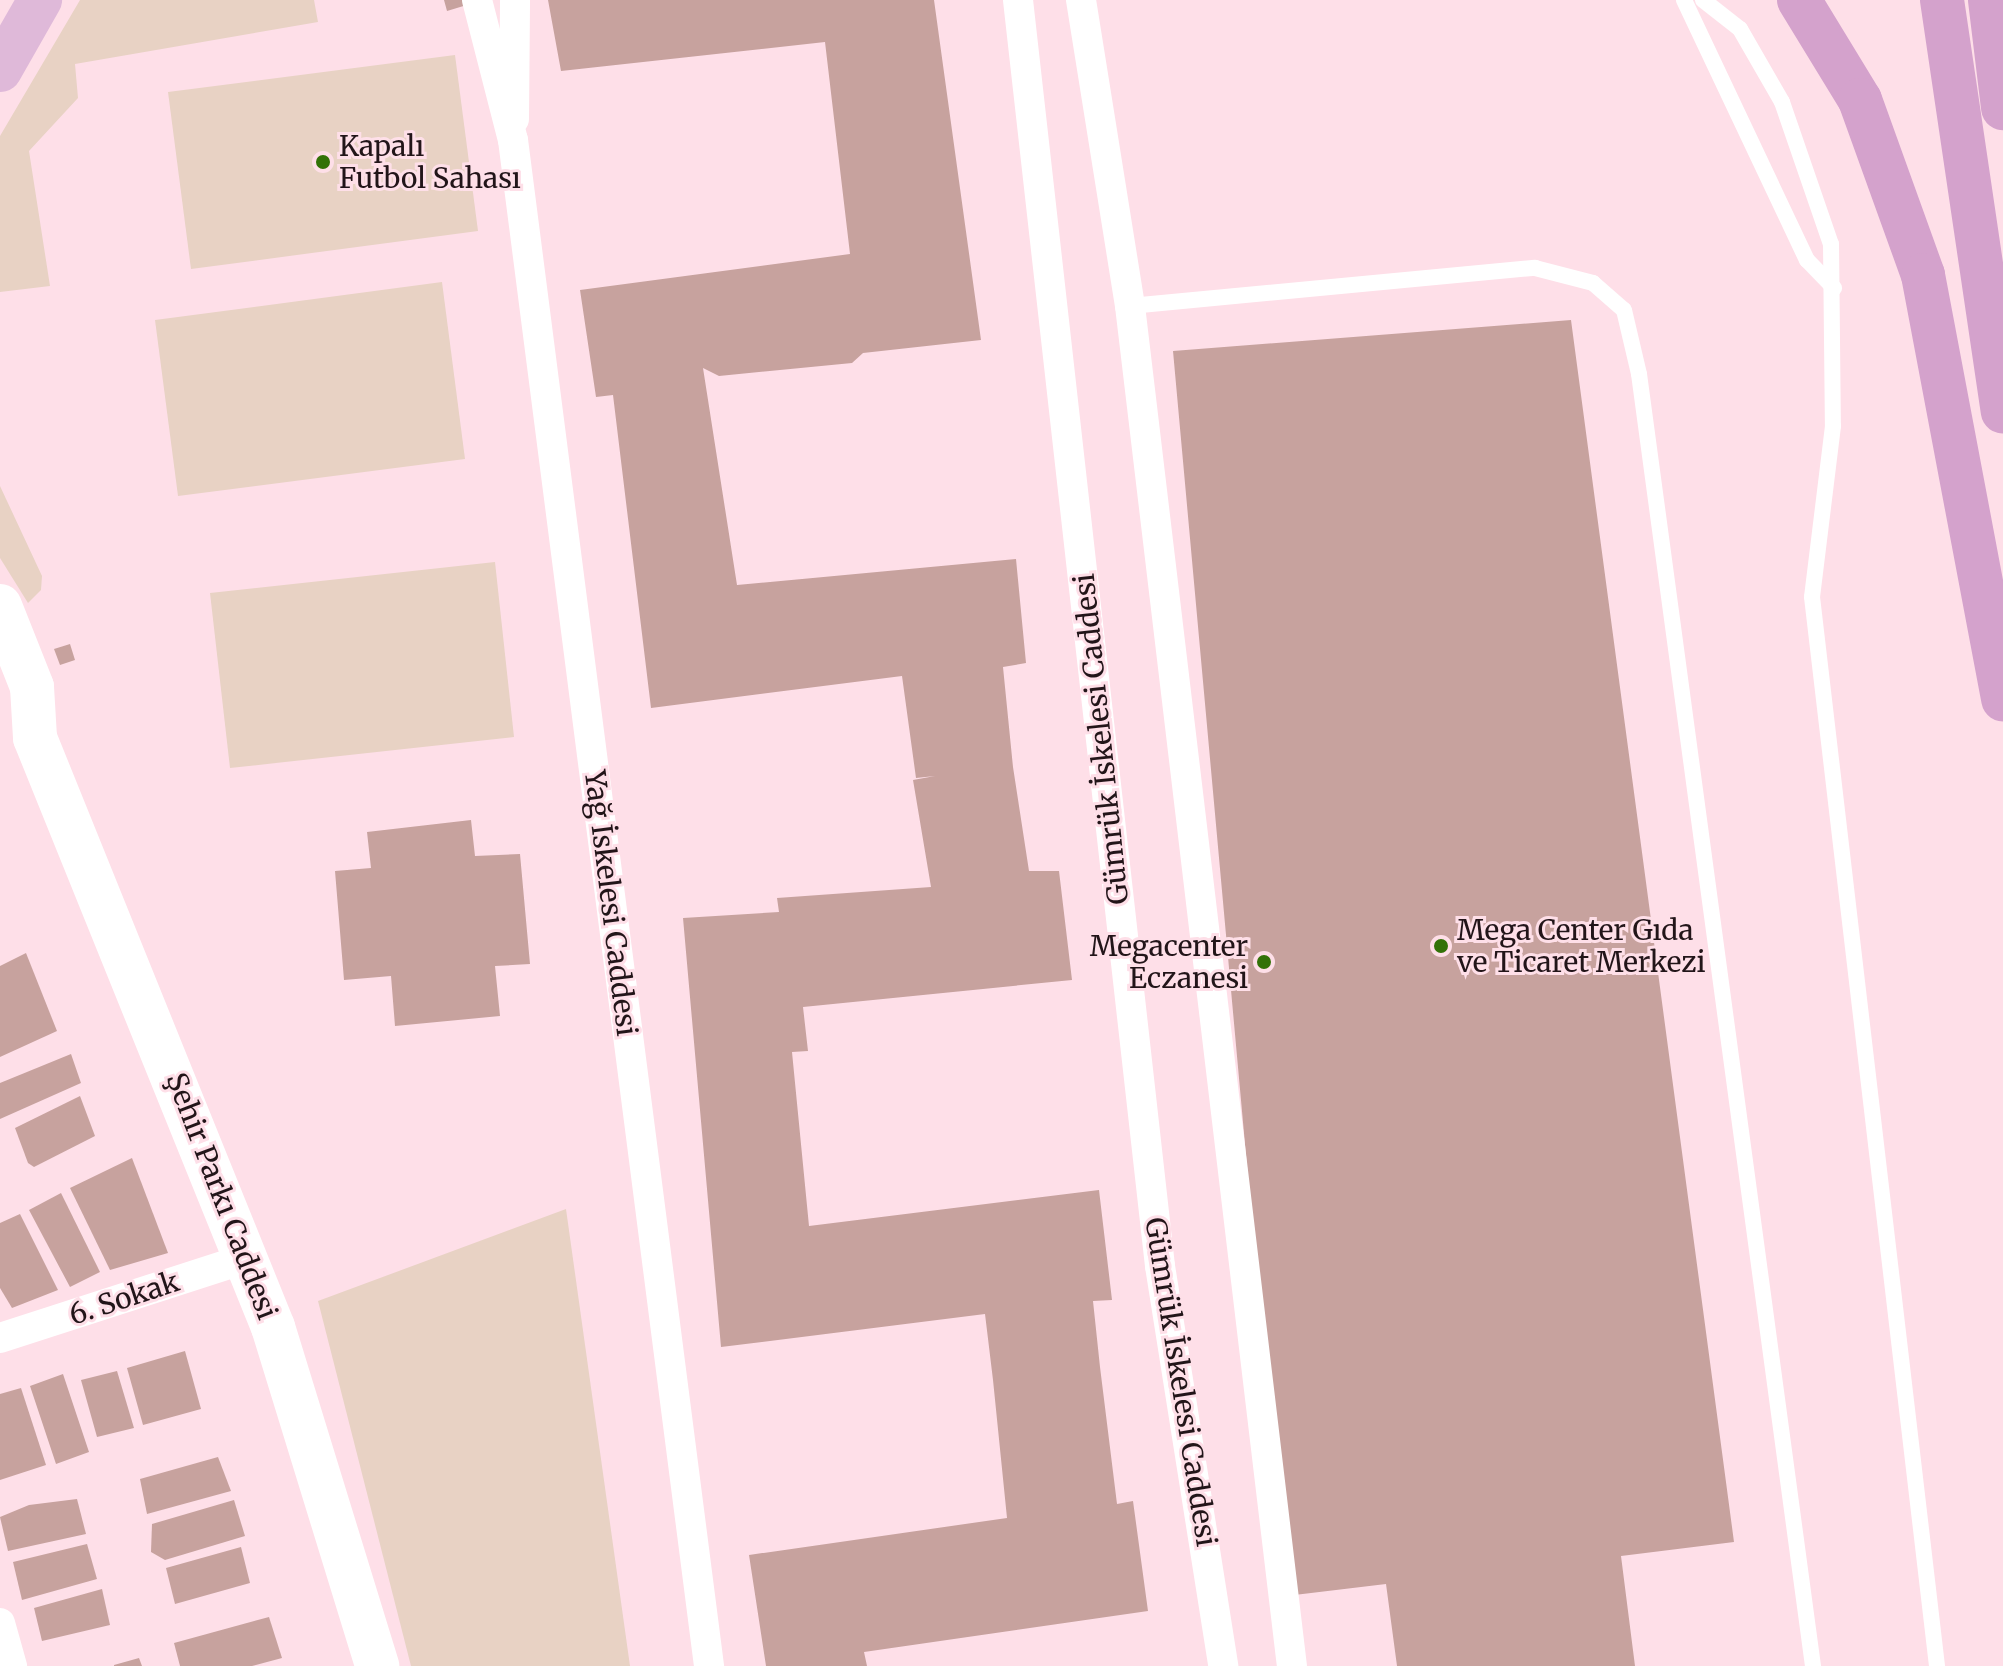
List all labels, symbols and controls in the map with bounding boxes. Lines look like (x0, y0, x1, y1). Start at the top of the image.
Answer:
place label: Kapalı Futbol Sahası (339, 129, 521, 195)
marker: Kapalı Futbol Sahası (314, 153, 332, 171)
street label: Gümrük İskelesi Caddesi (1067, 572, 1135, 906)
street label: Yağ İskelesi Caddesi (578, 768, 644, 1038)
place label: Mega Center Gıda ve Ticaret Merkezi (1457, 913, 1706, 979)
place label: Megacenter Eczanesi (1090, 929, 1248, 995)
marker: Mega Center Gıda ve Ticaret Merkezi (1432, 937, 1450, 955)
marker: Megacenter Eczanesi (1255, 953, 1273, 971)
street label: Şehir Parkı Caddesi (159, 1068, 285, 1324)
street label: Gümrük İskelesi Caddesi (1138, 1215, 1224, 1549)
street label: 6. Sokak (65, 1264, 183, 1332)

